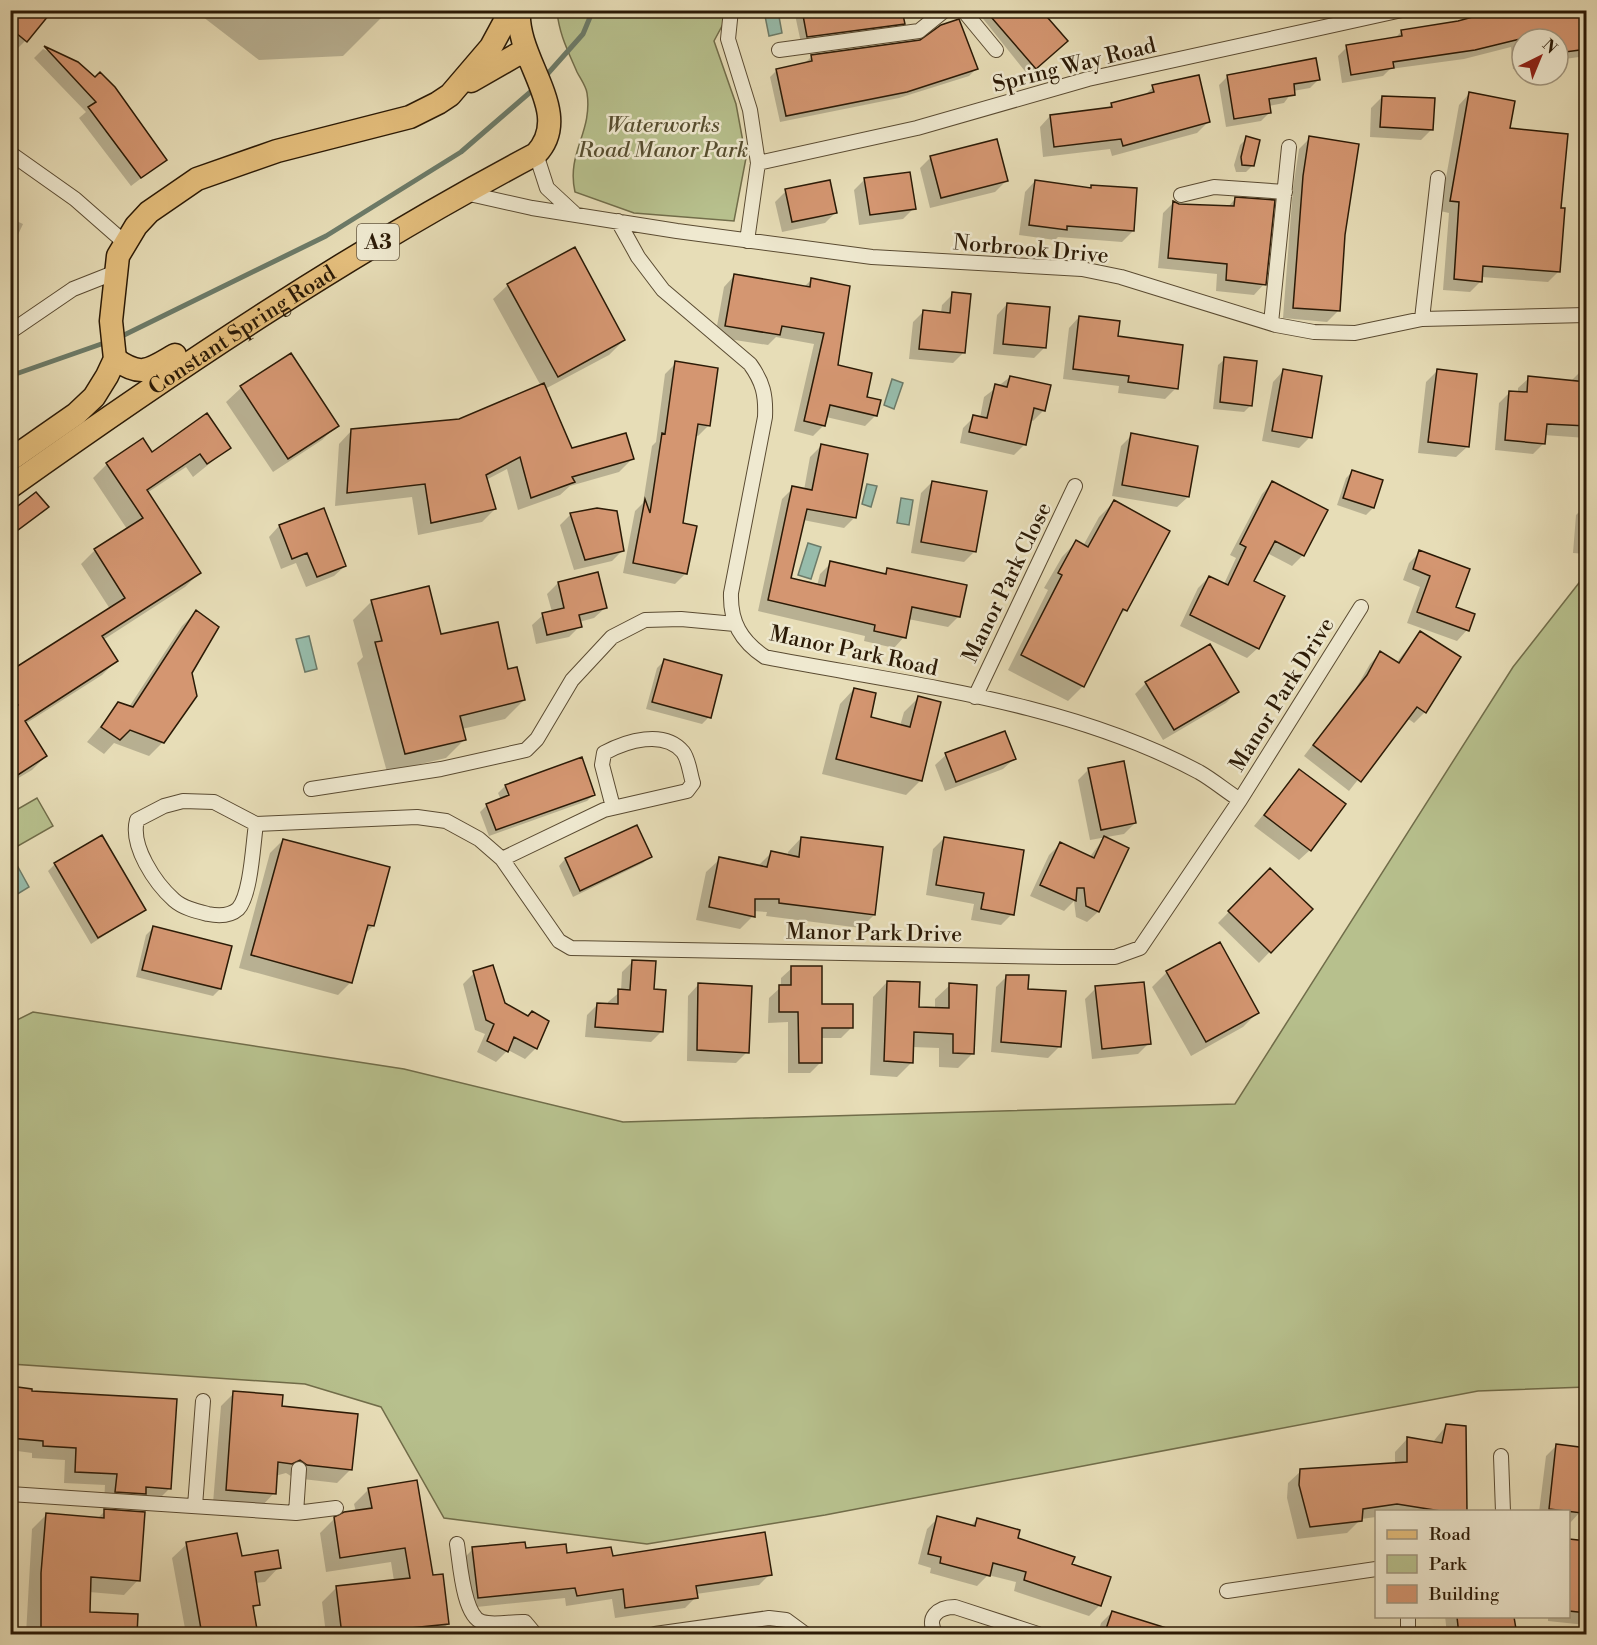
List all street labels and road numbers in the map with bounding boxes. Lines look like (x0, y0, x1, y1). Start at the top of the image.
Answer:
street label: Spring Way Road (990, 32, 1159, 99)
road number: A3 (357, 224, 399, 260)
street label: Norbrook Drive (952, 229, 1110, 270)
street label: Constant Spring Road (144, 260, 341, 402)
street label: Manor Park Close (957, 498, 1058, 667)
street label: Manor Park Drive (1224, 613, 1340, 777)
street label: Manor Park Road (767, 620, 941, 683)
street label: Manor Park Drive (786, 918, 962, 949)

